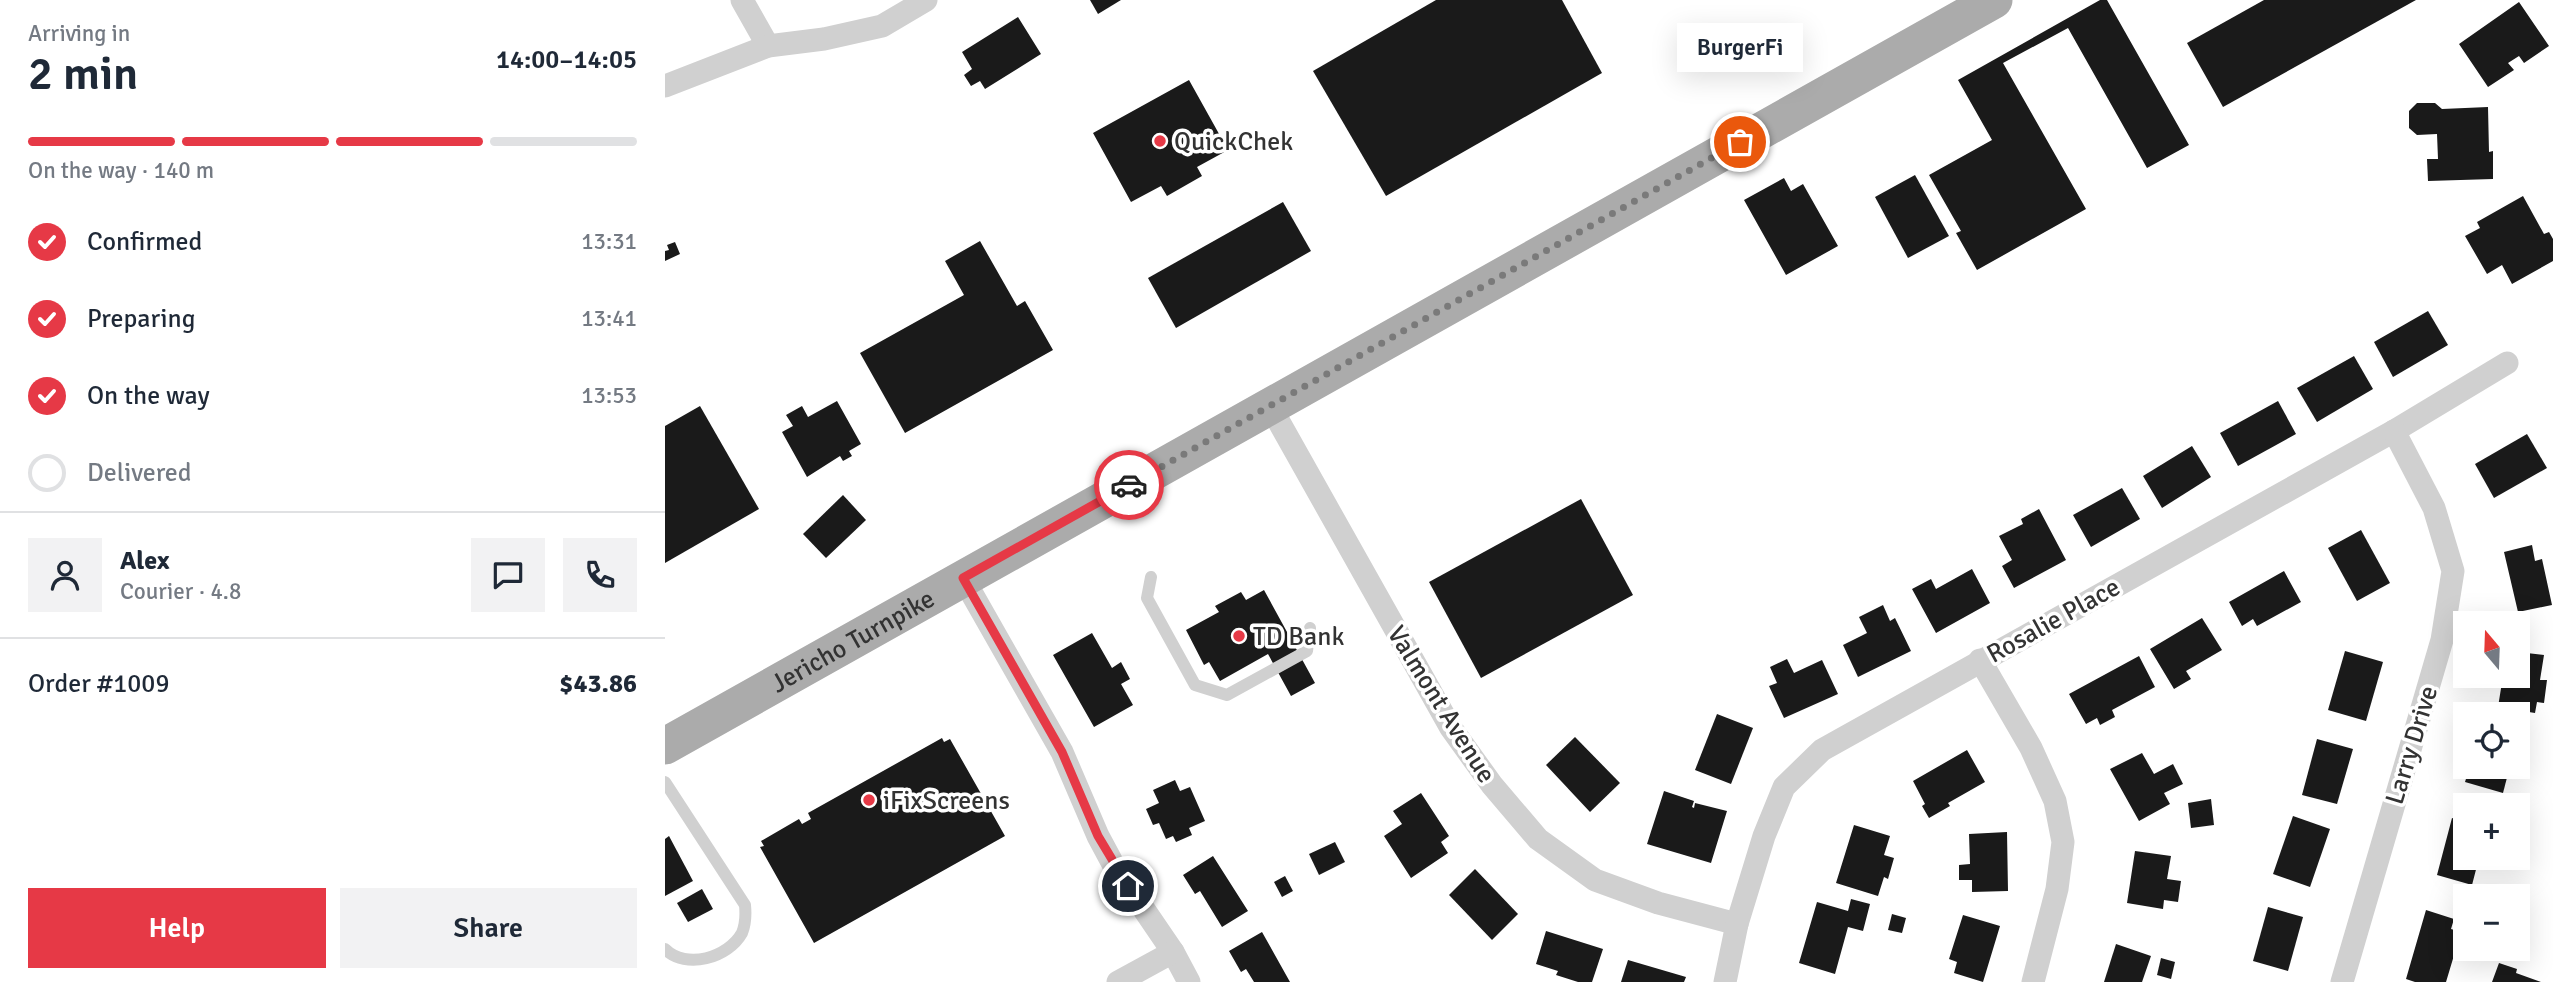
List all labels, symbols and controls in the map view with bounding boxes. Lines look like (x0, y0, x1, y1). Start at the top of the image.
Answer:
text: Arriving in (28, 19, 130, 48)
callout: BurgerFi (1677, 23, 1803, 72)
text: BurgerFi (1697, 33, 1783, 62)
text: 14:00–14:05 (496, 44, 637, 76)
text: 2 min (28, 46, 138, 102)
pin (1710, 112, 1770, 172)
icon: bag (1721, 123, 1759, 161)
place label: QuickChek (1174, 126, 1293, 158)
marker: QuickChek (1152, 133, 1168, 149)
text: On the way · 140 m (28, 156, 214, 185)
icon: check (28, 223, 66, 261)
text: Confirmed (87, 226, 202, 258)
text: 13:31 (581, 227, 637, 256)
icon: check (28, 300, 66, 338)
text: Preparing (87, 303, 195, 335)
text: 13:41 (581, 304, 637, 333)
icon: check (28, 377, 66, 415)
text: On the way (87, 380, 210, 412)
text: 13:53 (581, 381, 637, 410)
courier (1094, 450, 1164, 520)
text: Delivered (87, 457, 192, 489)
icon: car (1110, 466, 1148, 504)
button: person (28, 538, 102, 612)
button: chat (471, 538, 545, 612)
button: phone (563, 538, 637, 612)
text: Alex (120, 545, 170, 577)
street label: Rosalie Place (1981, 571, 2126, 671)
text: Courier · 4.8 (120, 577, 241, 606)
street label: Jericho Turnpike (766, 583, 940, 700)
north arrow (2453, 611, 2531, 688)
map controls (2453, 611, 2530, 961)
street label: Valmont Avenue (1380, 620, 1502, 789)
place label: TD Bank (1253, 621, 1345, 653)
marker: TD Bank (1231, 628, 1247, 644)
text: Order #1009 (28, 668, 169, 700)
text: $43.86 (559, 668, 637, 700)
street label: Larry Drive (2379, 682, 2445, 808)
button: locate (2453, 702, 2530, 779)
place label: iFixScreens (883, 785, 1010, 817)
marker: iFixScreens (861, 792, 877, 808)
button: + (2453, 793, 2530, 870)
pin (1098, 856, 1158, 916)
icon: home (1109, 867, 1147, 905)
button: − (2453, 884, 2530, 961)
button: Help (28, 888, 326, 968)
button: Share (340, 888, 637, 968)

